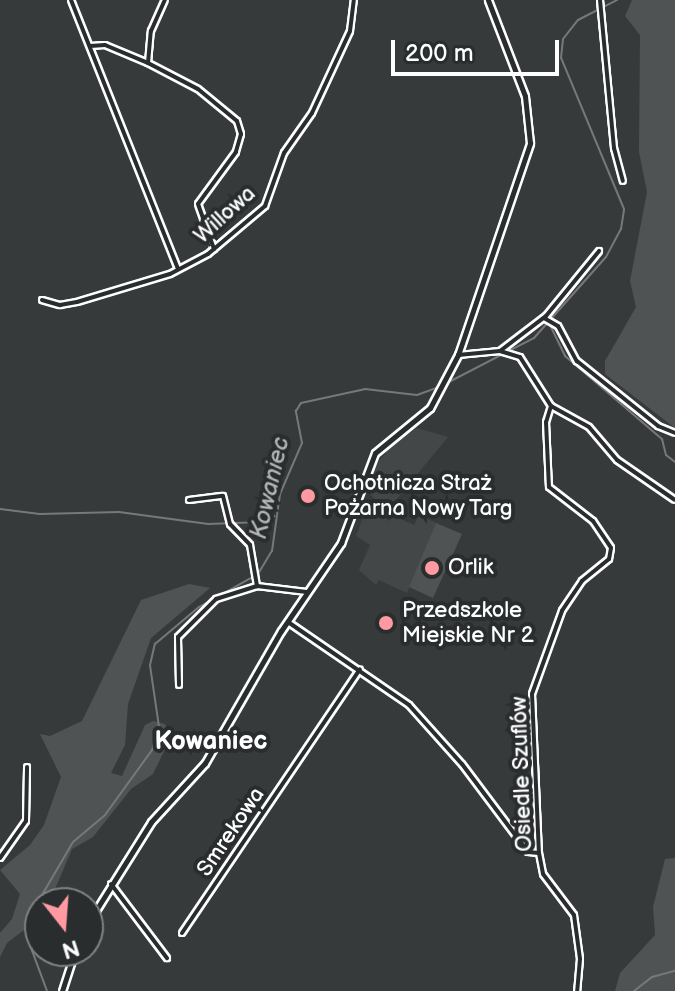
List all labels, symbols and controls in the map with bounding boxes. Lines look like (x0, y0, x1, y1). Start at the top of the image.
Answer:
scale bar (395, 24, 563, 74)
text: 200 m (405, 39, 474, 68)
street label: Willowa (189, 181, 261, 249)
water label: Kowaniec (244, 434, 296, 542)
place label: Ochotnicza Straż Pożarna Nowy Targ (324, 470, 515, 522)
marker: Ochotnicza Straż Pożarna Nowy Targ (299, 487, 317, 505)
place label: Orlik (448, 555, 494, 581)
marker: Orlik (423, 559, 441, 577)
place label: Przedszkole Miejskie Nr 2 (402, 597, 534, 648)
marker: Przedszkole Miejskie Nr 2 (377, 614, 395, 632)
street label: Osiedle Szuflów (506, 696, 538, 852)
district label: Kowaniec (154, 726, 268, 758)
street label: Smrekowa (192, 782, 270, 882)
north arrow (24, 887, 104, 967)
text: N (59, 933, 82, 964)

